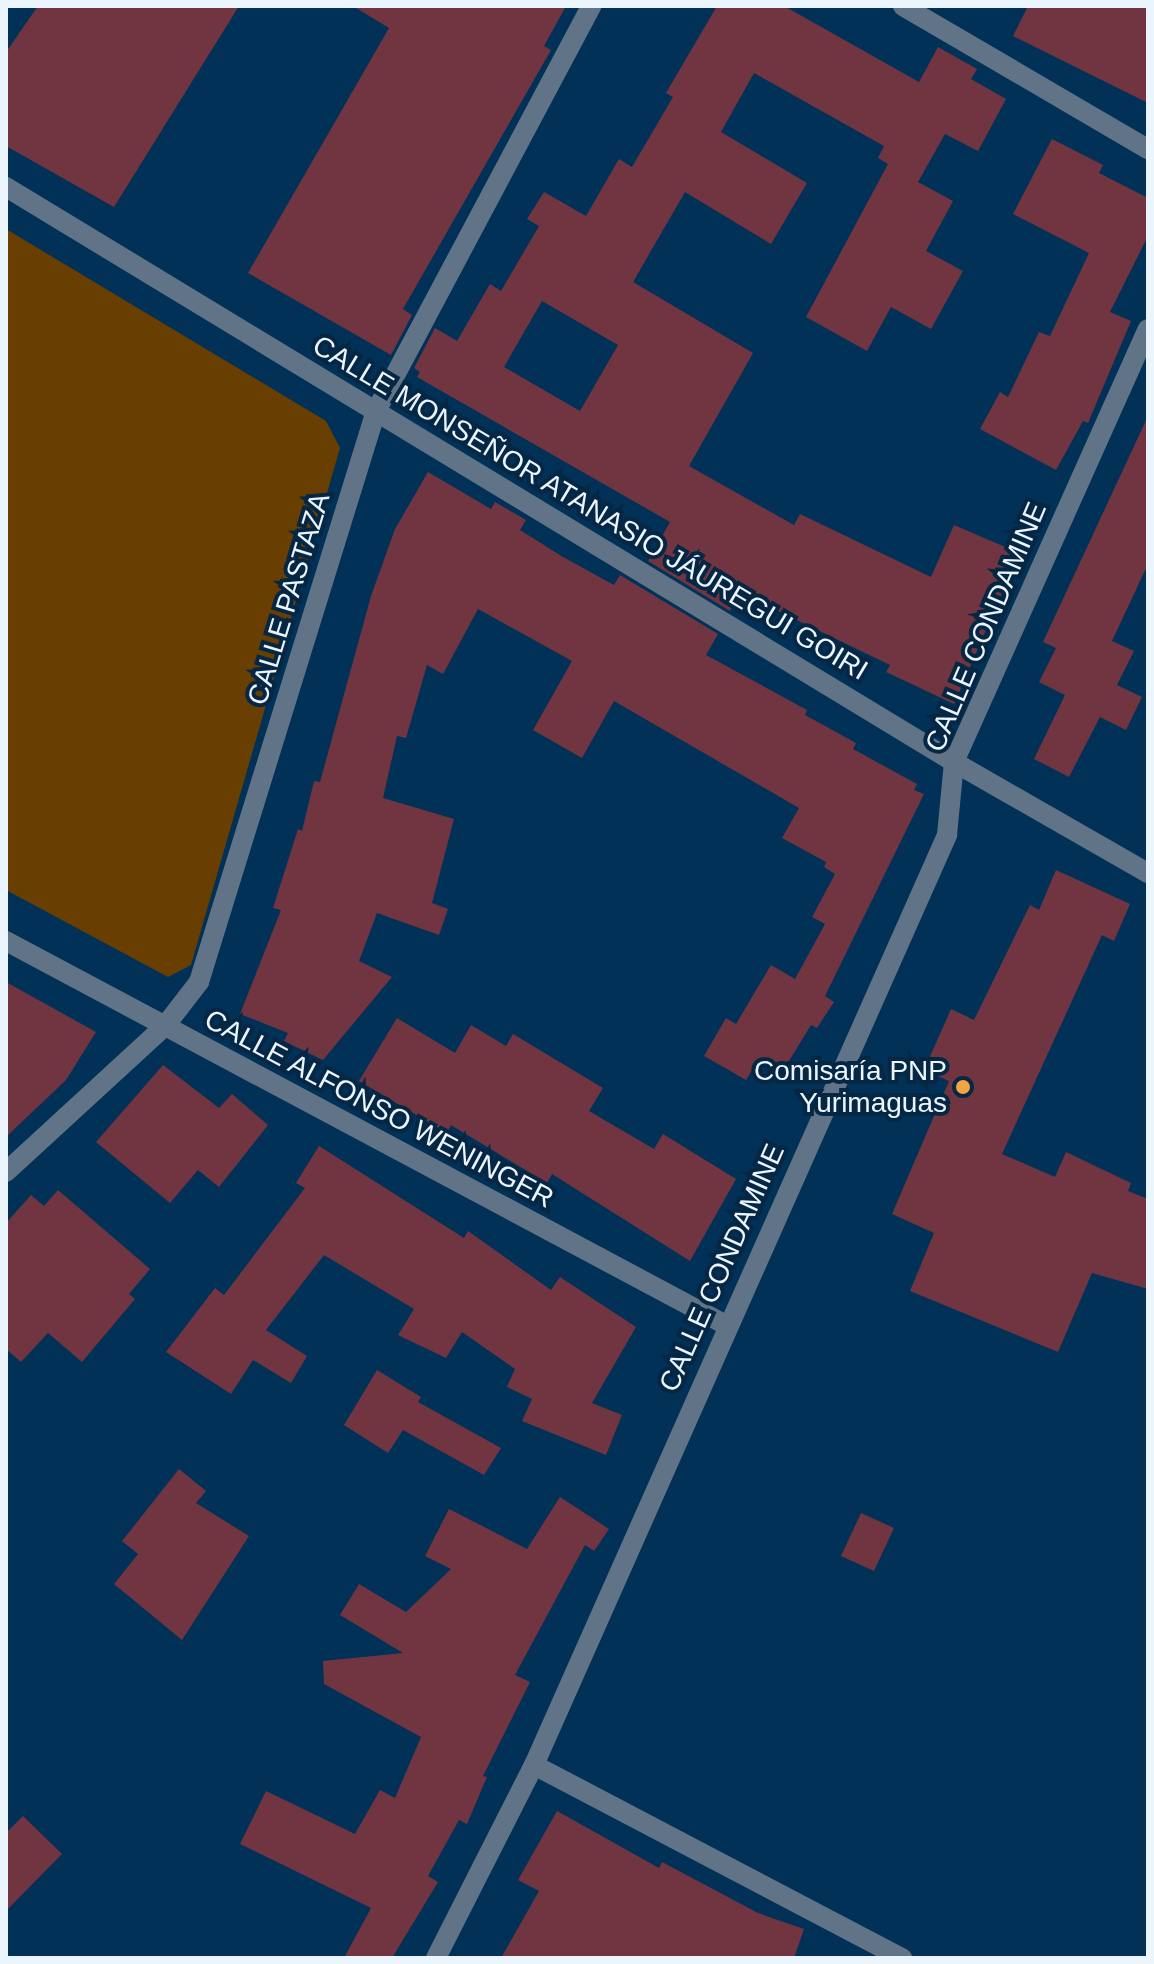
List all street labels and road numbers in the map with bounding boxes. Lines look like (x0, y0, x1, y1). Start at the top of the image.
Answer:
street label: CALLE MONSEÑOR ATANASIO JÁUREGUI GOIRI (306, 328, 874, 688)
street label: CALLE PASTAZA (241, 489, 337, 709)
street label: CALLE CONDAMINE (918, 497, 1054, 757)
street label: CALLE ALFONSO WENINGER (198, 1002, 560, 1216)
street label: CALLE CONDAMINE (652, 1139, 792, 1397)

